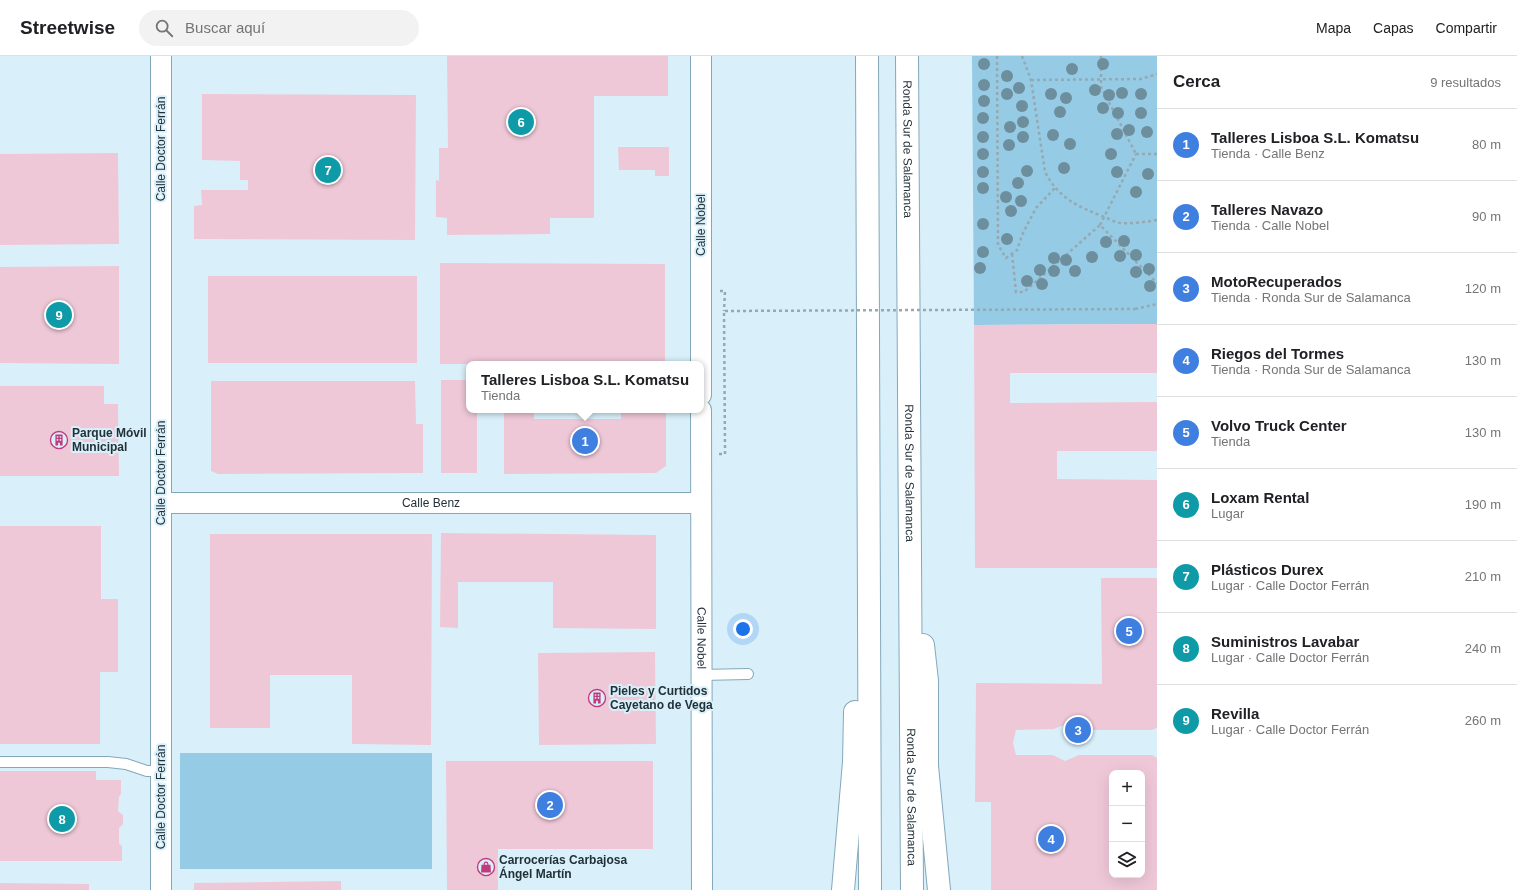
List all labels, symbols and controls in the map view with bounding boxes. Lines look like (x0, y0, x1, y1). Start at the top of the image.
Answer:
search box (139, 10, 419, 46)
text: Streetwise (20, 17, 115, 38)
icon: search (153, 17, 175, 39)
text: Buscar aquí (185, 19, 265, 36)
text: Mapa (1316, 20, 1351, 36)
text: Capas (1373, 20, 1414, 36)
text: Compartir (1436, 20, 1497, 36)
text: Cerca (1173, 72, 1220, 91)
text: 9 resultados (1430, 75, 1501, 90)
street label: Ronda Sur de Salamanca (900, 80, 915, 218)
street label: Calle Doctor Ferrán (154, 97, 168, 201)
pin: 6 (508, 107, 534, 137)
text: Talleres Lisboa S.L. Komatsu (1211, 129, 1419, 146)
text: 1 (1182, 137, 1190, 152)
text: 80 m (1472, 137, 1501, 152)
text: Tienda · Calle Benz (1211, 146, 1325, 161)
pin: 7 (315, 155, 341, 185)
street label: Calle Nobel (694, 194, 708, 256)
text: Talleres Navazo (1211, 201, 1323, 218)
text: 2 (1182, 209, 1190, 224)
text: 90 m (1472, 209, 1501, 224)
text: Tienda · Calle Nobel (1211, 218, 1329, 233)
text: MotoRecuperados (1211, 273, 1342, 290)
text: 3 (1182, 281, 1190, 296)
text: 120 m (1465, 281, 1501, 296)
text: Tienda · Ronda Sur de Salamanca (1211, 290, 1411, 305)
pin: 9 (46, 300, 72, 330)
text: Riegos del Tormes (1211, 345, 1344, 362)
text: 4 (1182, 353, 1190, 368)
text: 130 m (1465, 353, 1501, 368)
popup (466, 361, 704, 413)
text: Tienda · Ronda Sur de Salamanca (1211, 362, 1411, 377)
text: Talleres Lisboa S.L. Komatsu (481, 371, 689, 388)
text: Tienda (481, 388, 520, 403)
street label: Ronda Sur de Salamanca (902, 404, 917, 542)
text: Volvo Truck Center (1211, 417, 1347, 434)
street label: Calle Doctor Ferrán (154, 421, 168, 525)
text: 5 (1182, 425, 1190, 440)
text: 130 m (1465, 425, 1501, 440)
place label: Parque Móvil Municipal (72, 426, 147, 454)
pin: 1 (572, 426, 598, 456)
building icon: Parque Móvil Municipal (49, 430, 69, 450)
text: Tienda (1211, 434, 1250, 449)
text: Loxam Rental (1211, 489, 1309, 506)
street label: Calle Benz (402, 496, 460, 510)
text: 6 (1182, 497, 1190, 512)
text: 190 m (1465, 497, 1501, 512)
text: Lugar (1211, 506, 1244, 521)
text: Plásticos Durex (1211, 561, 1324, 578)
text: 7 (1182, 569, 1190, 584)
text: 210 m (1465, 569, 1501, 584)
text: Lugar · Calle Doctor Ferrán (1211, 578, 1369, 593)
street label: Calle Nobel (694, 607, 709, 669)
pin: 5 (1116, 616, 1142, 646)
your location (733, 619, 753, 639)
text: Suministros Lavabar (1211, 633, 1359, 650)
text: 8 (1182, 641, 1190, 656)
text: 240 m (1465, 641, 1501, 656)
text: Lugar · Calle Doctor Ferrán (1211, 650, 1369, 665)
place label: Pieles y Curtidos Cayetano de Vega (610, 684, 713, 712)
building icon: Pieles y Curtidos Cayetano de Vega (587, 688, 607, 708)
text: Revilla (1211, 705, 1259, 722)
text: 9 (1182, 713, 1190, 728)
text: 260 m (1465, 713, 1501, 728)
pin: 3 (1065, 715, 1091, 745)
text: Lugar · Calle Doctor Ferrán (1211, 722, 1369, 737)
street label: Ronda Sur de Salamanca (904, 728, 919, 866)
street label: Calle Doctor Ferrán (154, 745, 168, 849)
map controls (1109, 770, 1145, 878)
button: + (1109, 770, 1145, 806)
pin: 2 (537, 790, 563, 820)
pin: 8 (49, 804, 75, 834)
button: − (1109, 806, 1145, 842)
pin: 4 (1038, 824, 1064, 854)
button: layers (1109, 842, 1145, 878)
place label: Carrocerías Carbajosa Ángel Martín (499, 853, 627, 881)
shop icon: Carrocerías Carbajosa Ángel Martín (476, 857, 496, 877)

